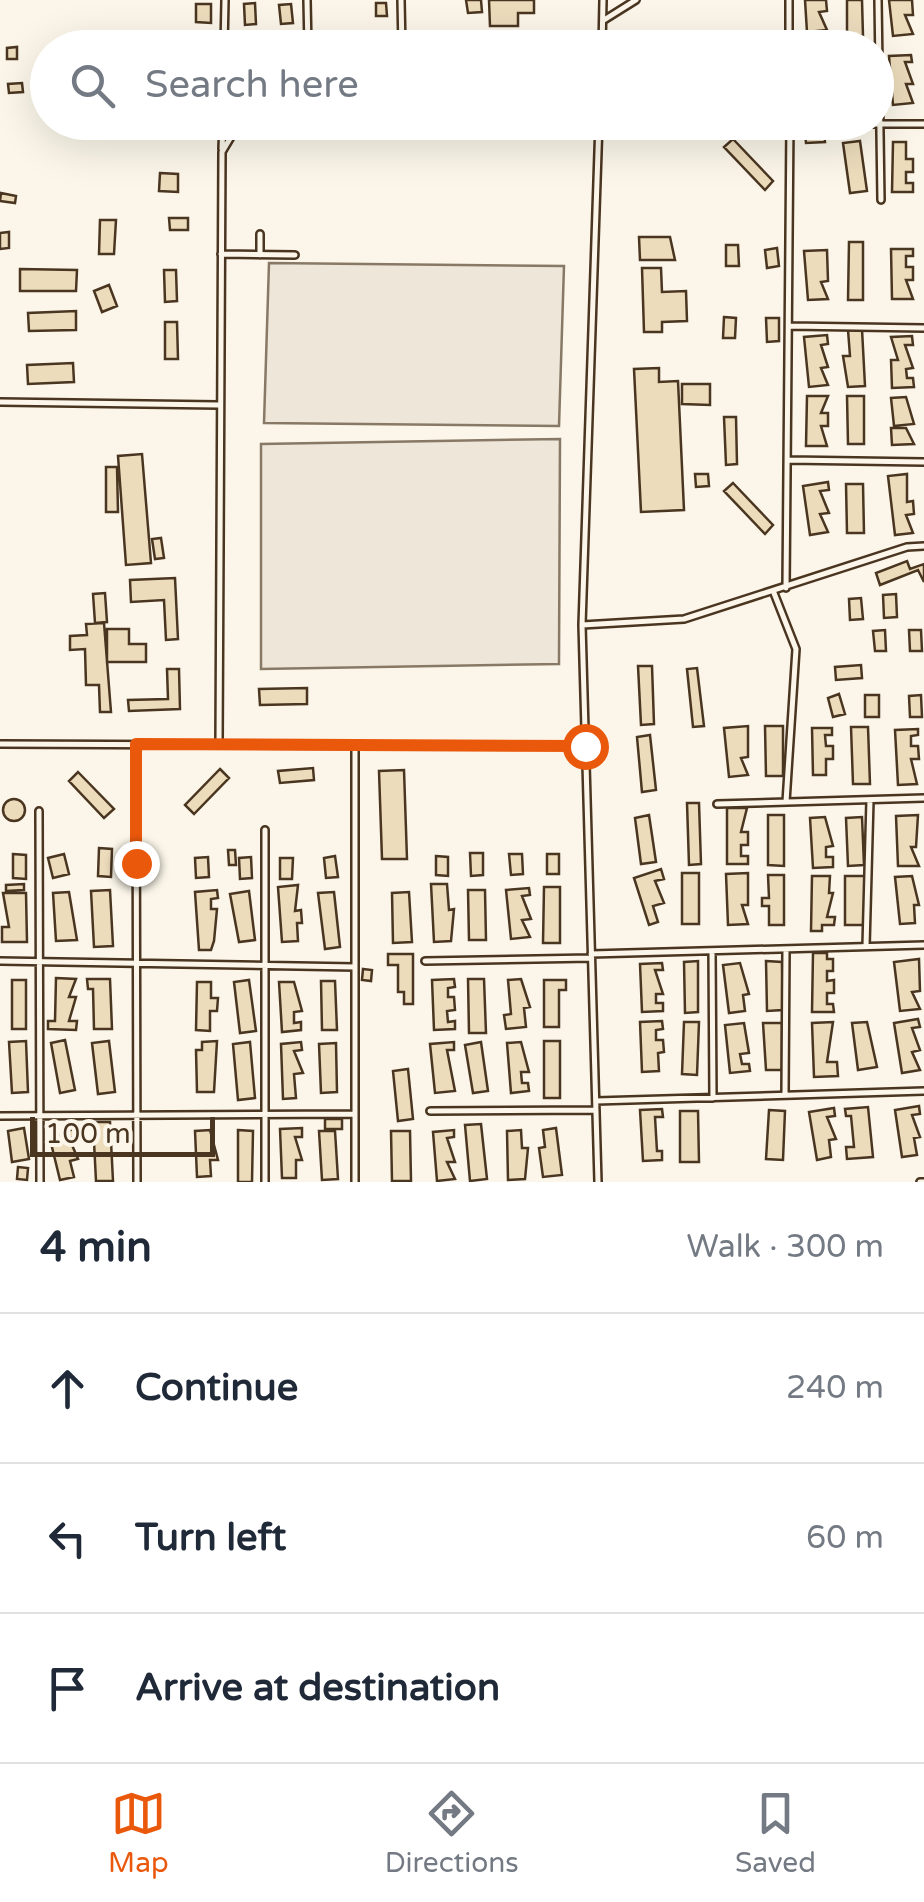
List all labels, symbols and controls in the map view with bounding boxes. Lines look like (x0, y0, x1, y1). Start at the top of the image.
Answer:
search box (30, 30, 894, 140)
icon: search (65, 58, 120, 113)
text: Search here (145, 62, 359, 108)
route start (563, 724, 609, 770)
route end (114, 841, 160, 887)
scale bar (30, 1112, 215, 1156)
text: 100 m (45, 1117, 131, 1151)
text: 4 min (40, 1222, 152, 1273)
text: Walk · 300 m (687, 1228, 884, 1266)
icon: ahead (40, 1361, 95, 1416)
text: Continue (135, 1365, 298, 1411)
text: 240 m (786, 1369, 884, 1407)
icon: left (40, 1511, 95, 1566)
text: Turn left (135, 1515, 286, 1561)
text: 60 m (806, 1519, 884, 1557)
icon: arrive (40, 1661, 95, 1716)
text: Arrive at destination (135, 1665, 500, 1711)
tab: Map (108, 1786, 169, 1880)
tab: Directions (385, 1786, 519, 1880)
tab: Saved (735, 1786, 816, 1880)

